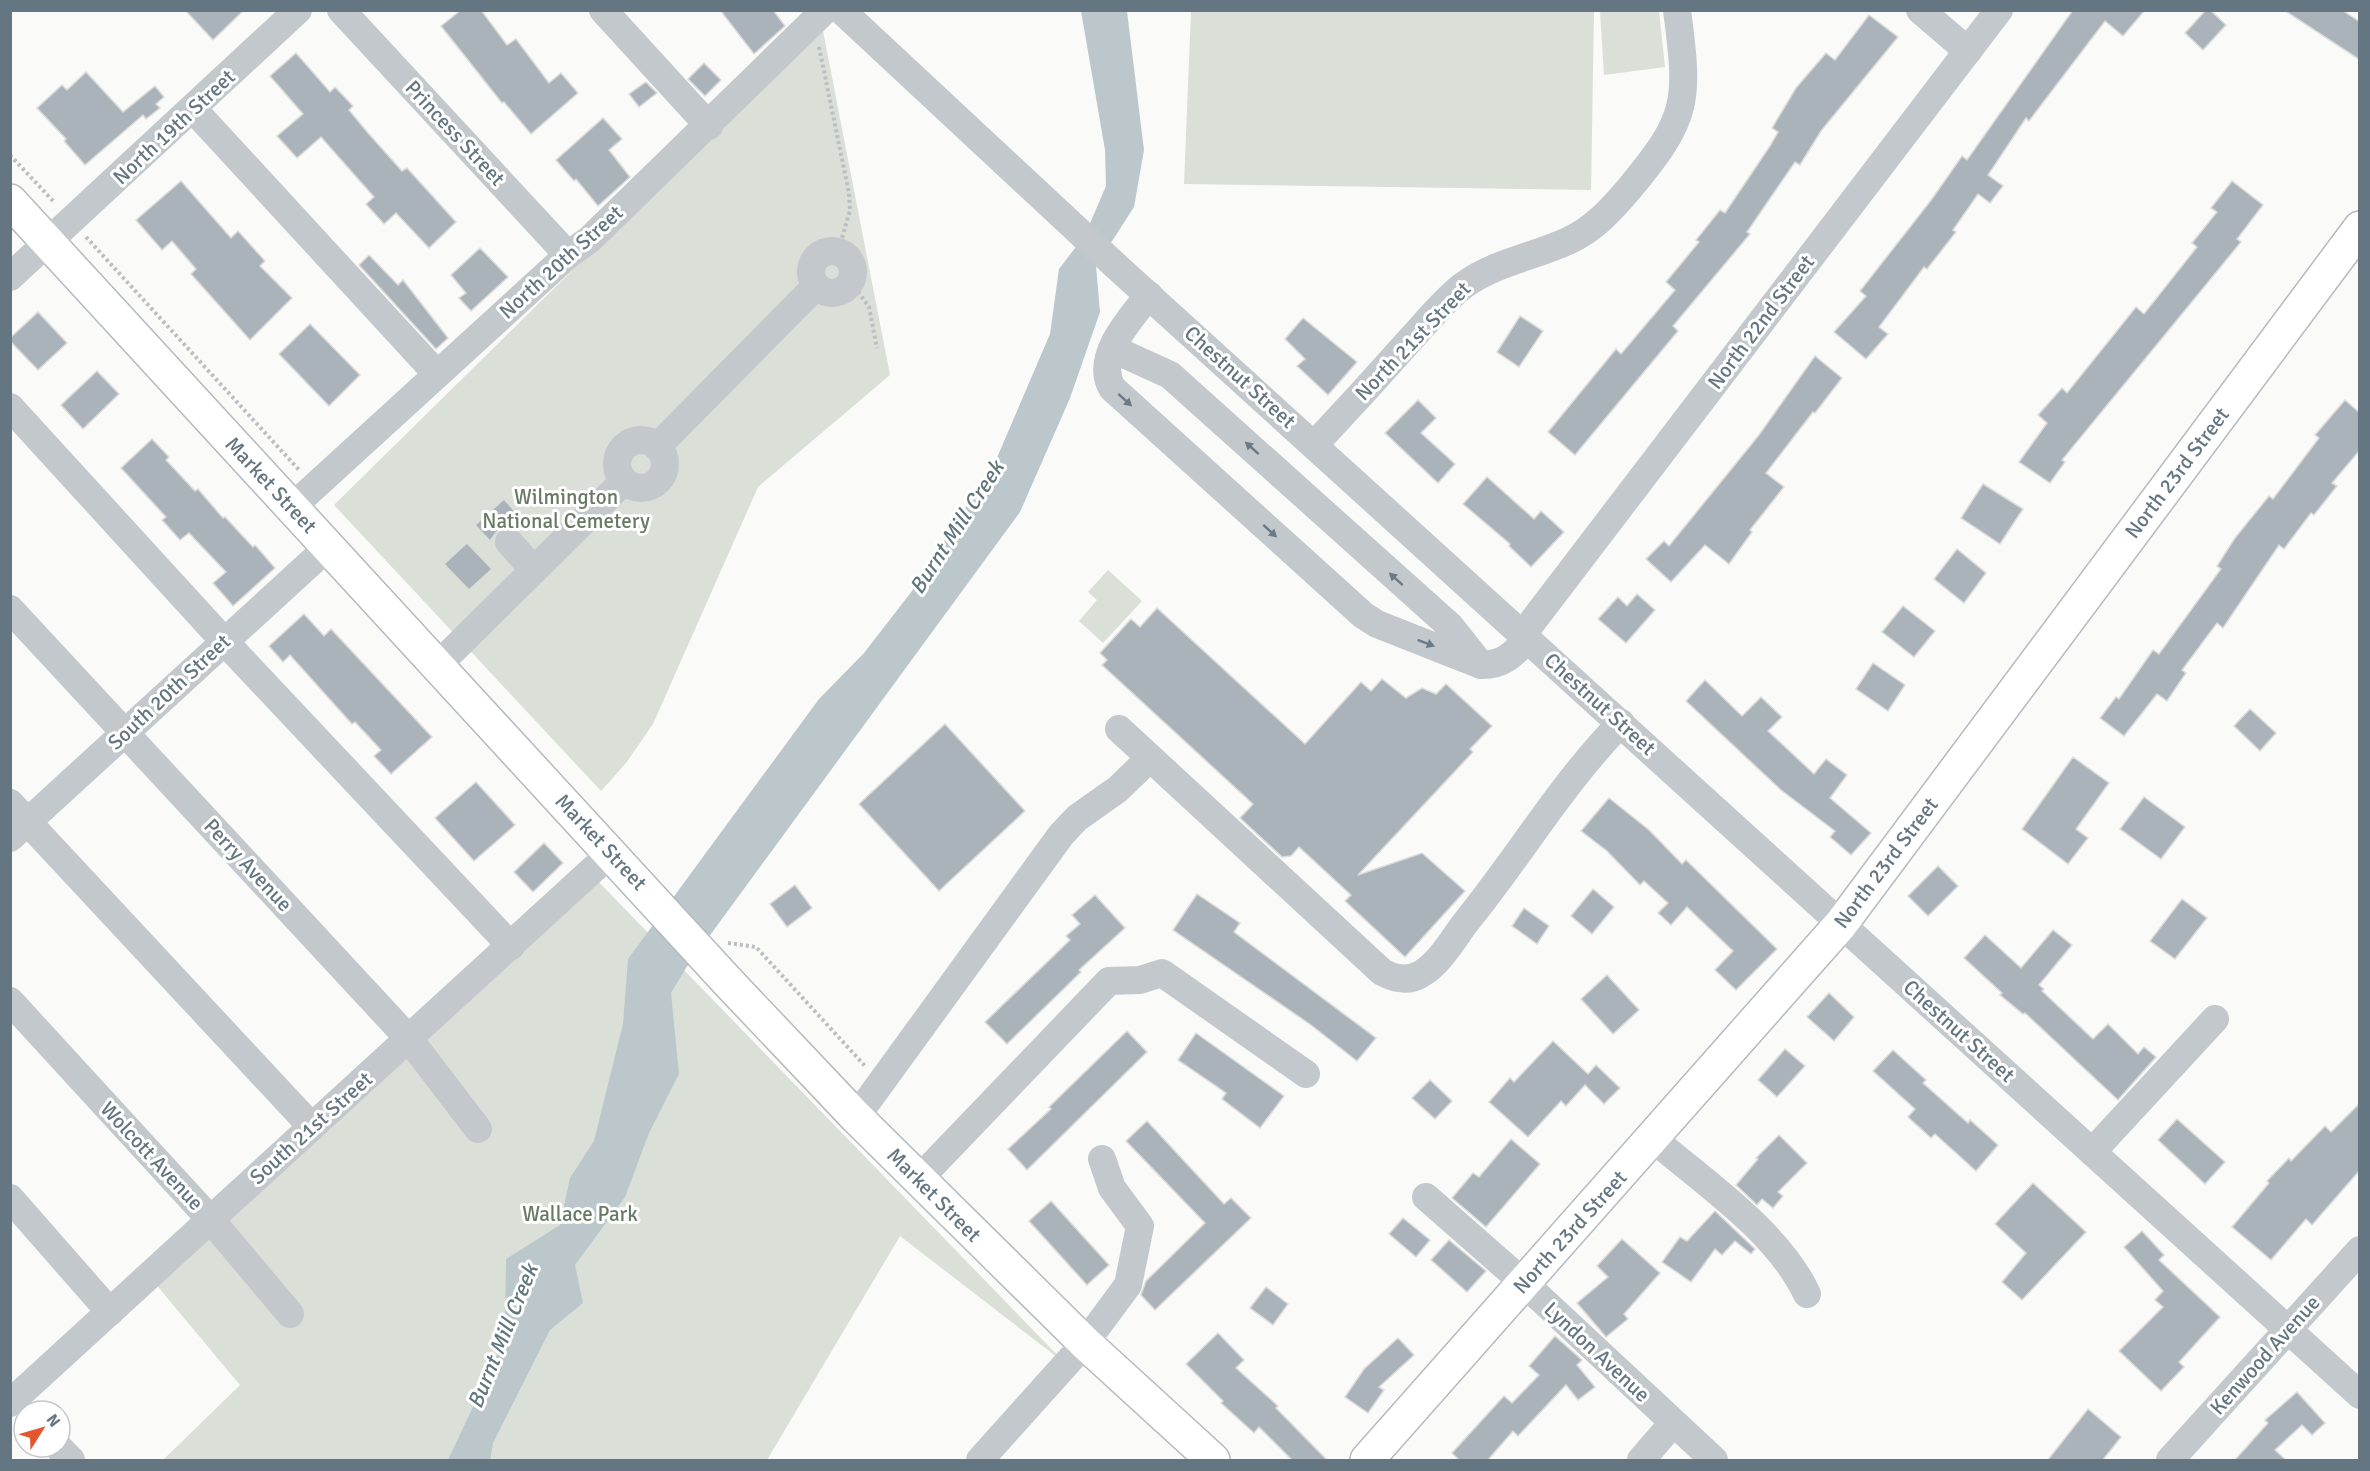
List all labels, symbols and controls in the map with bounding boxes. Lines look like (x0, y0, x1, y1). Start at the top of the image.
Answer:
street label: North 19th Street (108, 64, 240, 190)
street label: Princess Street (400, 75, 510, 191)
street label: North 20th Street (494, 200, 628, 324)
street label: North 22nd Street (1702, 250, 1820, 394)
street label: North 21st Street (1350, 276, 1476, 406)
street label: Chestnut Street (1179, 320, 1301, 434)
one-way arrow (1117, 393, 1132, 406)
street label: North 23rd Street (2119, 402, 2235, 544)
street label: Market Street (220, 431, 322, 539)
one-way arrow (1244, 441, 1259, 455)
water label: Burnt Mill Creek (903, 454, 1011, 599)
park label: Wilmington National Cemetery (482, 484, 650, 534)
one-way arrow (1262, 524, 1277, 537)
one-way arrow (1390, 572, 1404, 586)
street label: South 20th Street (102, 629, 236, 755)
one-way arrow (1417, 639, 1435, 649)
street label: Chestnut Street (1539, 647, 1661, 761)
street label: Market Street (550, 788, 652, 896)
street label: North 23rd Street (1828, 792, 1944, 934)
street label: Perry Avenue (198, 813, 298, 917)
street label: Chestnut Street (1898, 974, 2020, 1088)
street label: South 21st Street (244, 1066, 378, 1190)
street label: Wolcott Avenue (95, 1096, 209, 1216)
street label: Market Street (881, 1142, 987, 1248)
street label: North 23rd Street (1508, 1165, 1632, 1299)
park label: Wallace Park (522, 1201, 638, 1227)
water label: Burnt Mill Creek (461, 1258, 544, 1412)
street label: Kenwood Avenue (2204, 1290, 2326, 1420)
street label: Lyndon Avenue (1539, 1296, 1655, 1408)
north arrow (12, 1399, 72, 1459)
text: N (42, 1410, 65, 1431)

